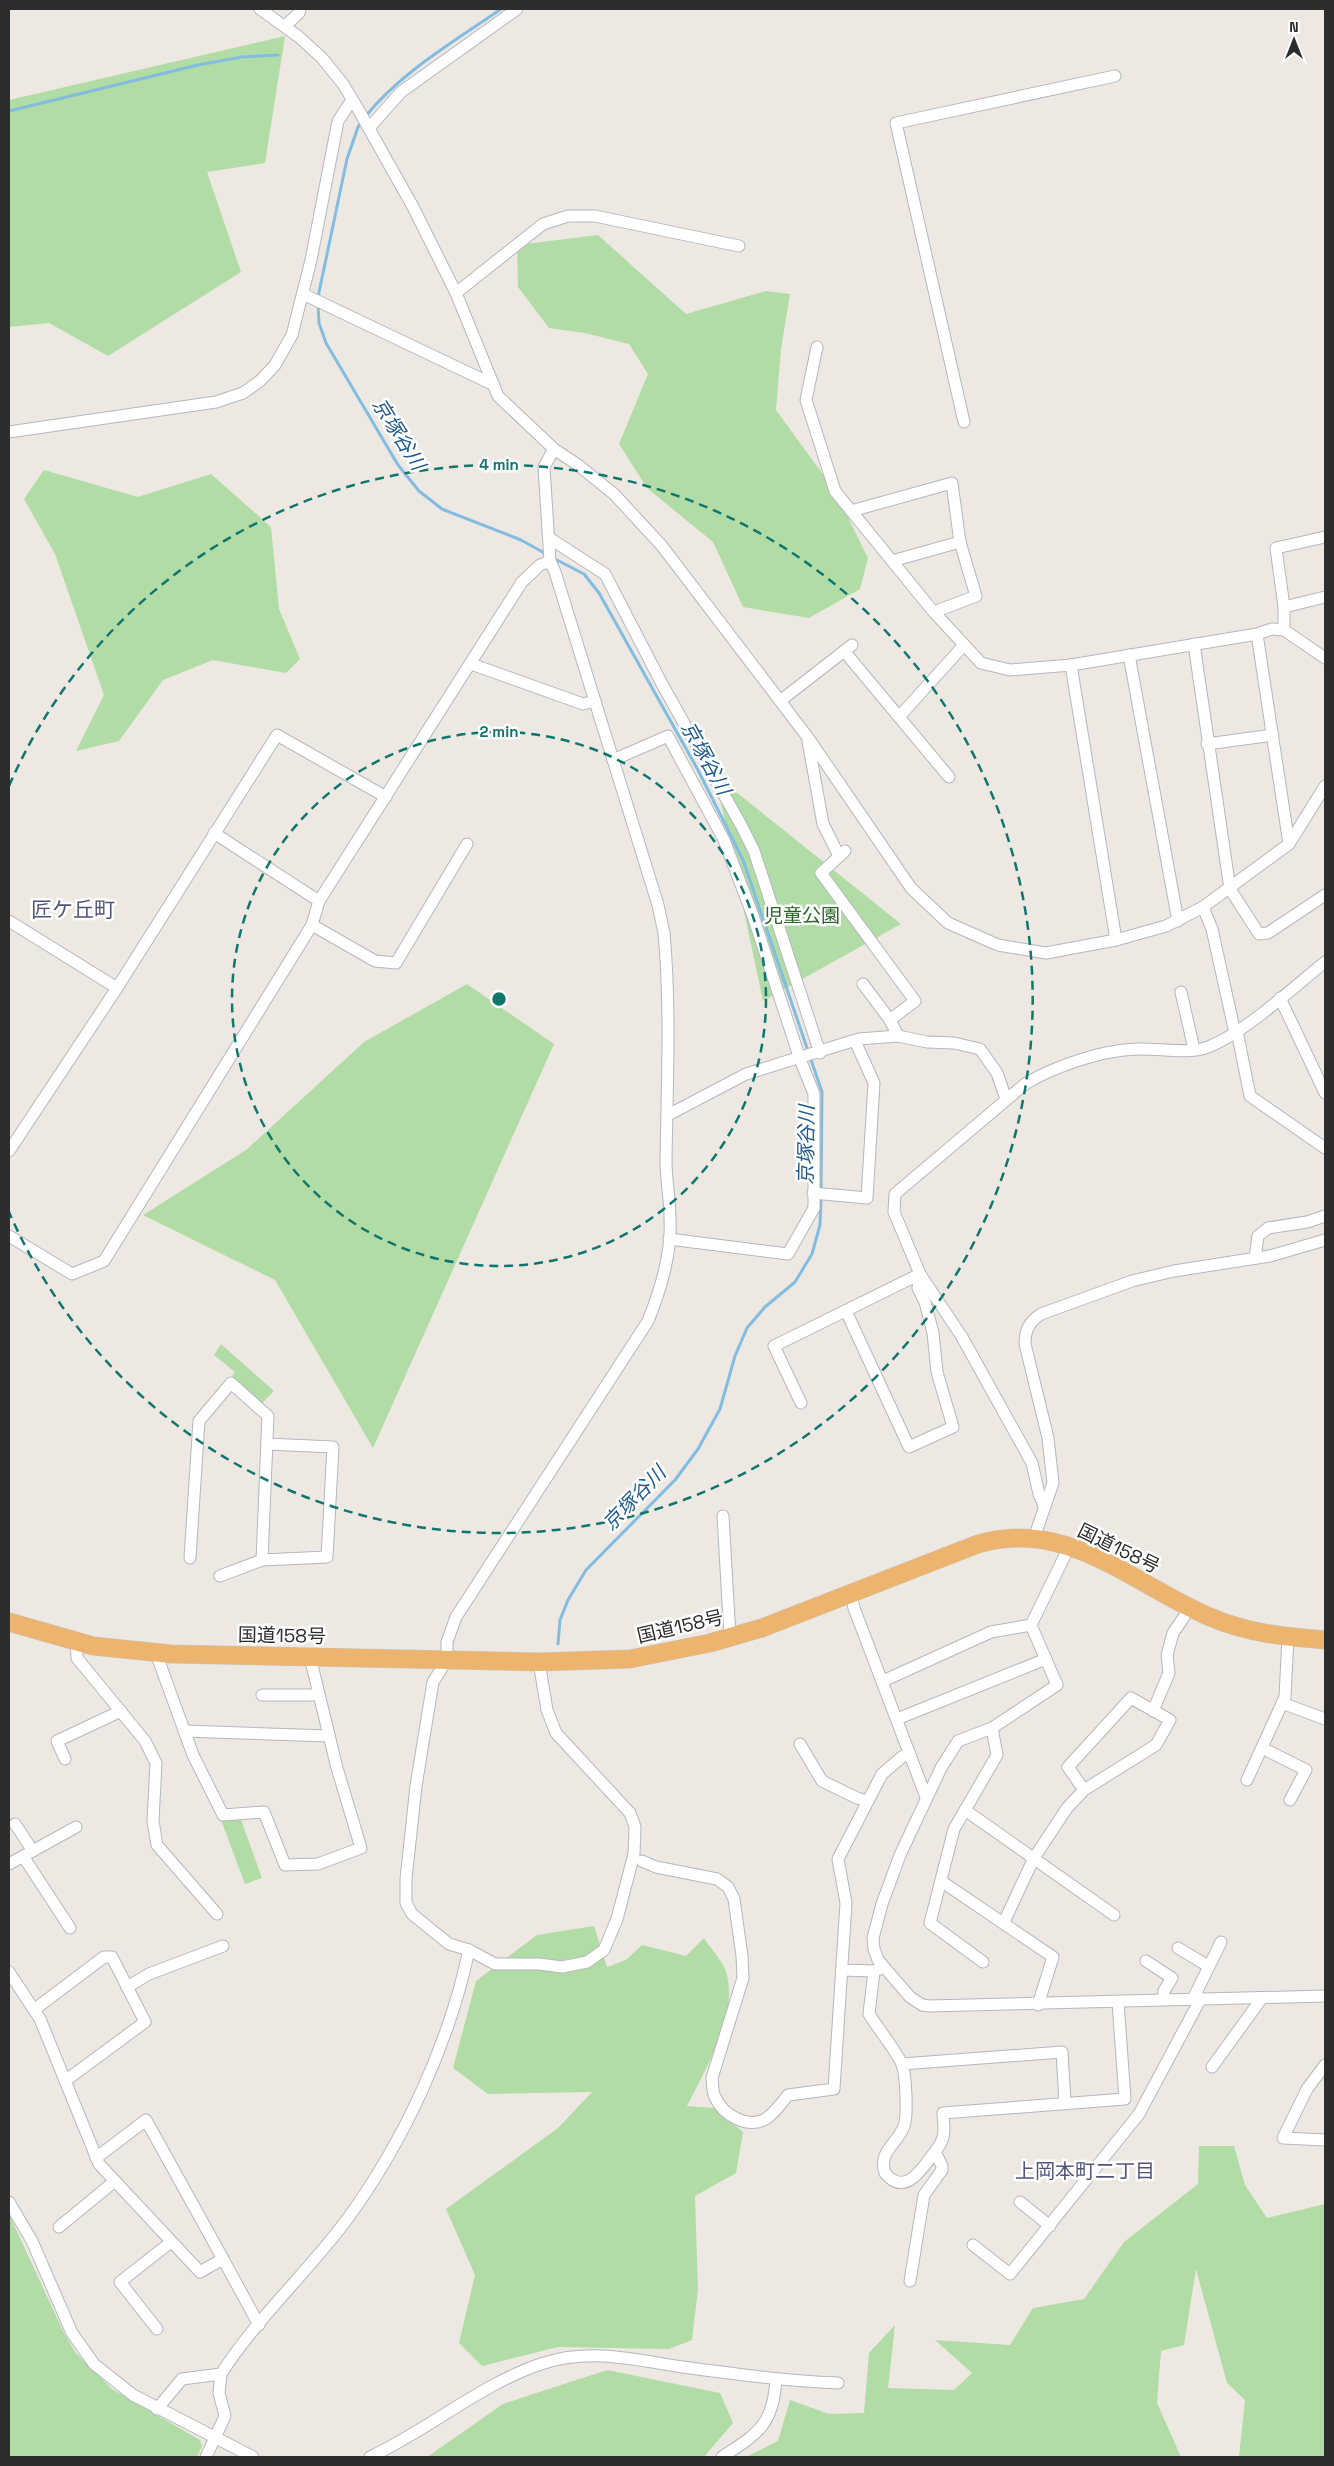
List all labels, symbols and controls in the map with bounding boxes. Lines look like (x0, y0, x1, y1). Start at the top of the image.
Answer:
north arrow (1269, 15, 1319, 65)
text: N (1289, 18, 1299, 36)
water label: 京塚谷川 (367, 393, 432, 477)
text: 4 min (479, 455, 519, 474)
water label: 京塚谷川 (675, 717, 738, 801)
text: 2 min (480, 722, 518, 741)
district label: 匠ケ丘町 (31, 896, 115, 923)
park label: 児童公園 (764, 903, 840, 928)
centre of rings (490, 990, 508, 1008)
water label: 京塚谷川 (792, 1103, 820, 1185)
water label: 京塚谷川 (597, 1459, 673, 1536)
street label: 国道158号 (1074, 1518, 1164, 1579)
street label: 国道158号 (634, 1604, 726, 1649)
street label: 国道158号 (238, 1622, 326, 1649)
district label: 上岡本町二丁目 (1015, 2158, 1155, 2184)

